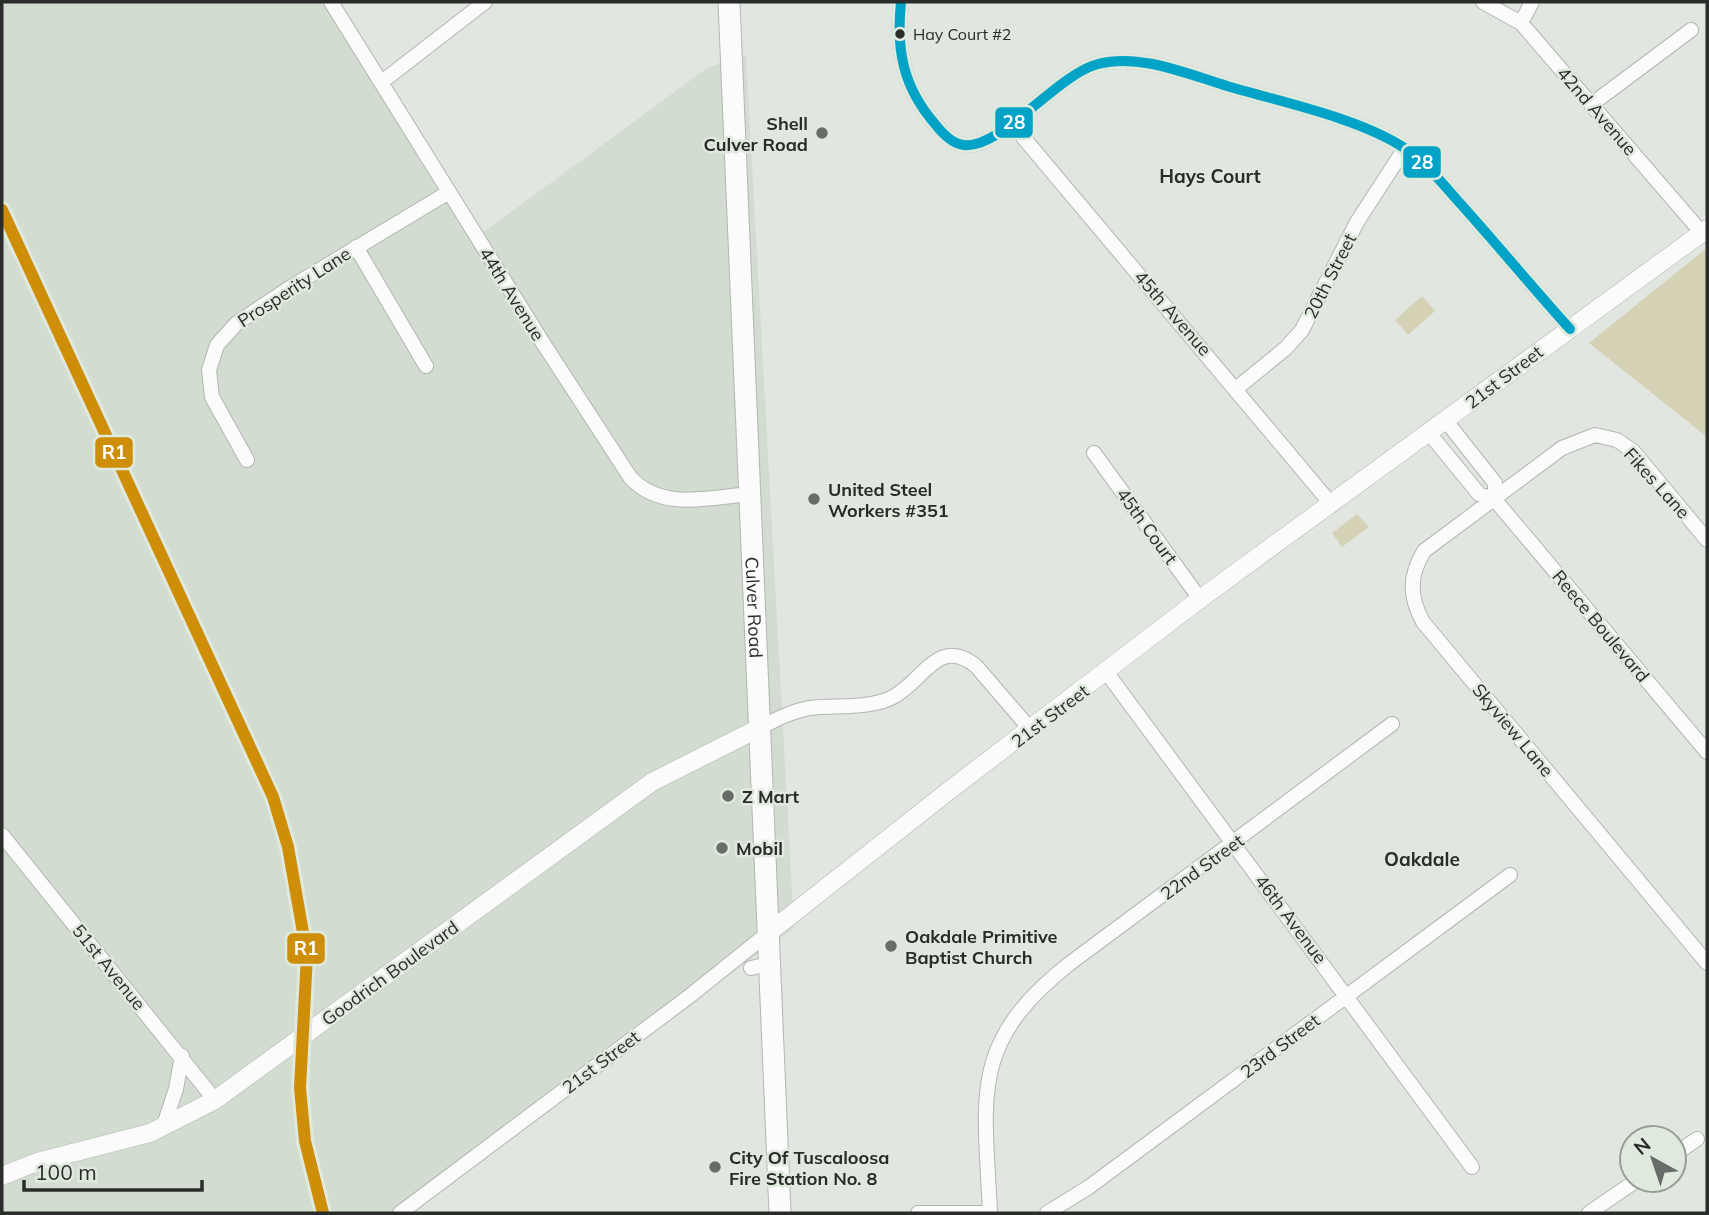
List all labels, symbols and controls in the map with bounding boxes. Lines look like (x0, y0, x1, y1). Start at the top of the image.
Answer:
place label: Hay Court #2 (913, 24, 1011, 44)
marker: Hay Court #2 (893, 27, 907, 41)
street label: 42nd Avenue (1552, 62, 1642, 160)
line badge: 28 (994, 106, 1034, 139)
text: 28 (1003, 110, 1025, 134)
place label: Shell Culver Road (704, 112, 808, 156)
marker: Shell Culver Road (814, 125, 830, 141)
line badge: 28 (1402, 145, 1442, 179)
text: 28 (1411, 150, 1433, 174)
district label: Hays Court (1159, 164, 1261, 188)
street label: 20th Street (1299, 229, 1361, 323)
street label: Prosperity Lane (233, 242, 355, 332)
street label: 44th Avenue (474, 243, 550, 345)
street label: 45th Avenue (1130, 266, 1216, 360)
street label: 21st Street (1461, 340, 1547, 414)
line badge: R1 (94, 436, 134, 469)
text: R1 (102, 440, 126, 464)
street label: Fikes Lane (1619, 443, 1695, 523)
place label: United Steel Workers #351 (828, 478, 949, 522)
street label: 45th Court (1112, 483, 1182, 569)
marker: United Steel Workers #351 (806, 491, 822, 507)
street label: Culver Road (741, 556, 768, 659)
street label: Reece Boulevard (1547, 565, 1655, 687)
street label: 21st Street (1007, 679, 1093, 753)
street label: Skyview Lane (1467, 679, 1559, 781)
place label: Z Mart (742, 785, 799, 808)
marker: Z Mart (720, 788, 736, 804)
street label: 22nd Street (1156, 829, 1248, 905)
place label: Mobil (736, 837, 783, 860)
marker: Mobil (714, 840, 730, 856)
district label: Oakdale (1384, 847, 1460, 871)
street label: 46th Avenue (1250, 870, 1332, 968)
street label: Goodrich Boulevard (317, 916, 463, 1030)
street label: 51st Avenue (67, 919, 151, 1015)
place label: Oakdale Primitive Baptist Church (905, 925, 1057, 969)
line badge: R1 (286, 932, 326, 965)
text: R1 (294, 936, 318, 960)
marker: Oakdale Primitive Baptist Church (883, 938, 899, 954)
street label: 23rd Street (1236, 1009, 1324, 1083)
street label: 21st Street (558, 1025, 644, 1099)
north arrow (1618, 1124, 1688, 1194)
text: N (1629, 1132, 1655, 1160)
place label: City Of Tuscaloosa Fire Station No. 8 (729, 1146, 889, 1190)
scale bar (24, 1148, 203, 1192)
text: 100 m (35, 1159, 97, 1185)
marker: City Of Tuscaloosa Fire Station No. 8 (707, 1159, 723, 1175)

